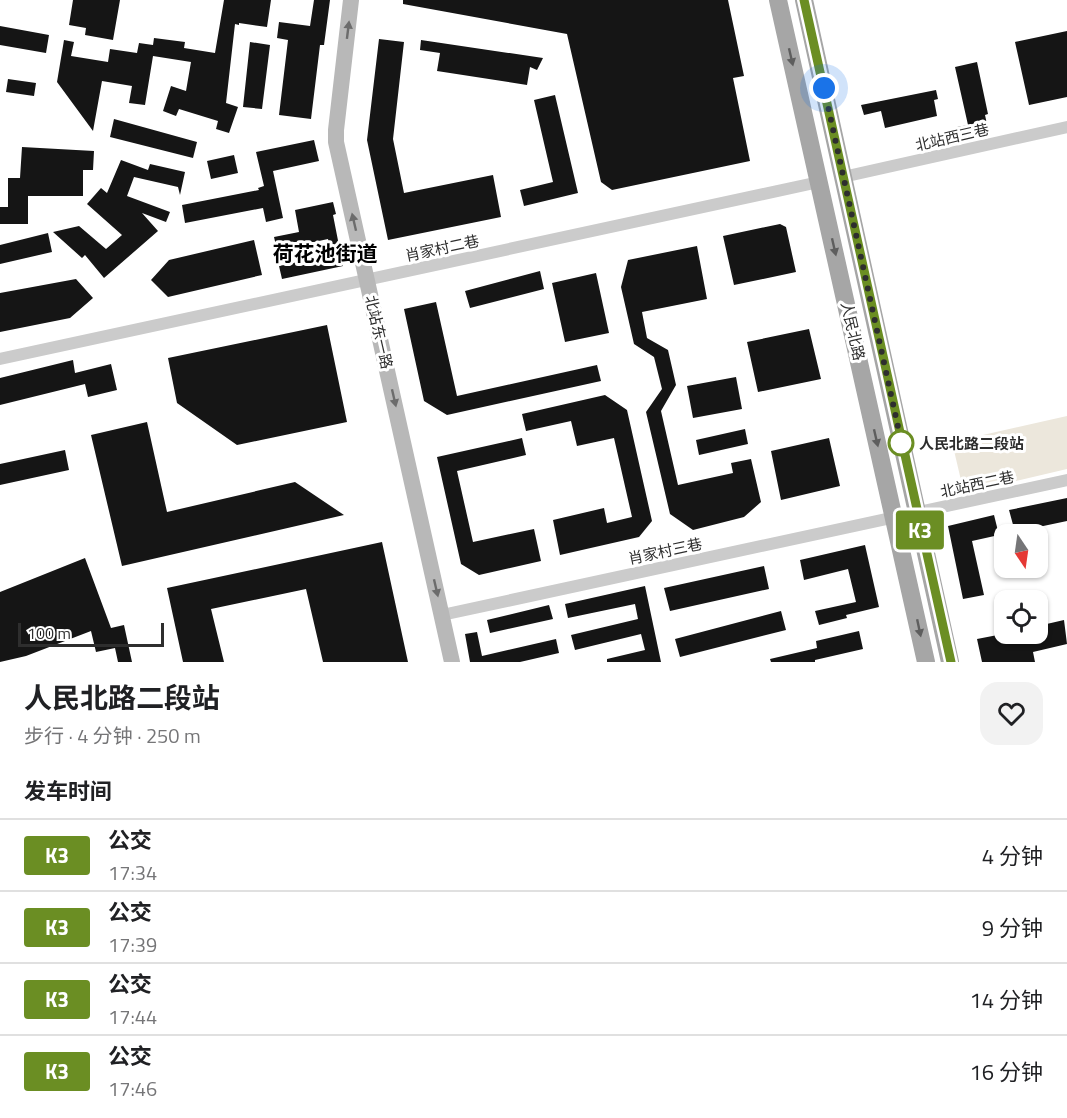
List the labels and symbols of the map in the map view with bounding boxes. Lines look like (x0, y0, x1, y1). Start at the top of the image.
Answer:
one-way arrow (343, 20, 352, 39)
one-way arrow (787, 48, 796, 67)
your location (809, 73, 839, 103)
street label: 北站西三巷 (913, 117, 991, 157)
one-way arrow (349, 213, 358, 232)
street label: 肖家村二巷 (403, 229, 481, 267)
district label: 荷花池街道 (273, 237, 378, 269)
one-way arrow (829, 238, 839, 257)
street label: 北站东一路 (359, 293, 399, 371)
street label: 人民北路 (835, 299, 871, 363)
one-way arrow (389, 389, 399, 407)
one-way arrow (872, 428, 882, 447)
marker: 人民北路二段站 (888, 430, 914, 456)
place label: 人民北路二段站 (919, 432, 1024, 455)
street label: 北站西二巷 (938, 465, 1016, 503)
line badge: K3 (893, 510, 947, 550)
north arrow (994, 524, 1048, 578)
street label: 肖家村三巷 (626, 532, 704, 570)
one-way arrow (432, 579, 441, 598)
one-way arrow (914, 619, 924, 637)
scale bar (18, 620, 164, 648)

